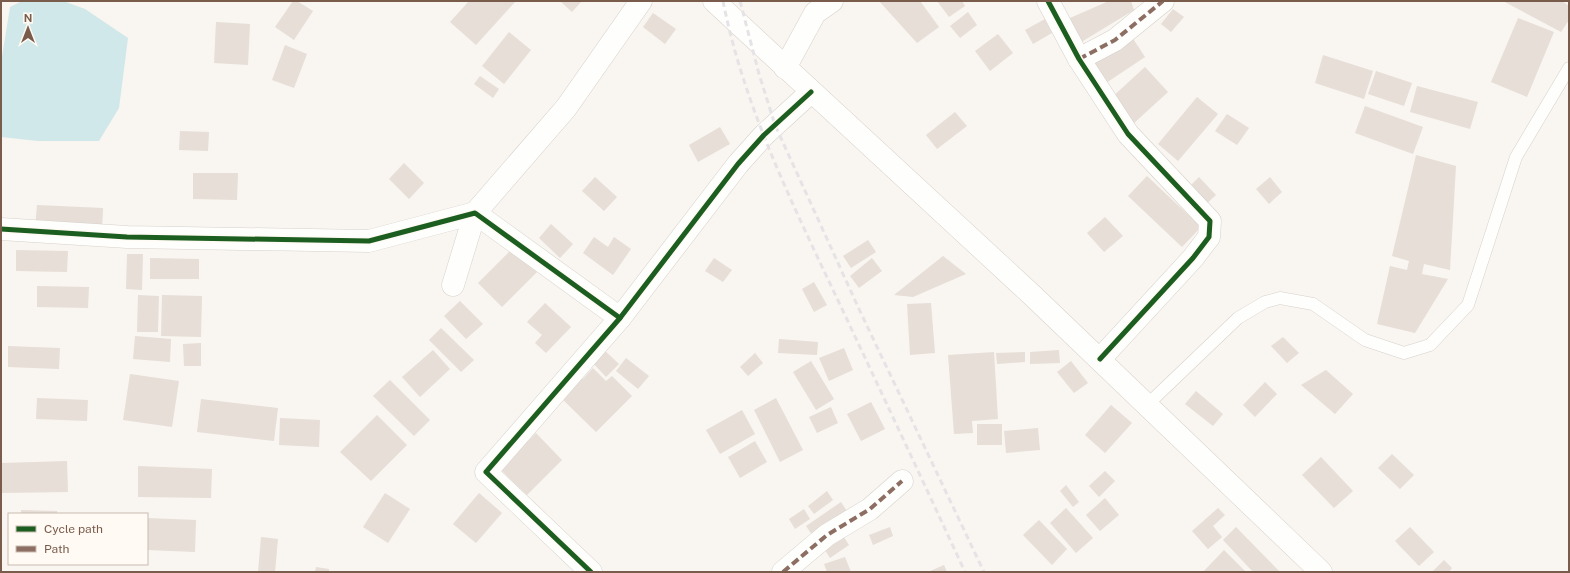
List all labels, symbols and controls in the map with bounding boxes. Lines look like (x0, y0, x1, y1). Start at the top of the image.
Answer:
north arrow (8, 8, 48, 48)
text: N (24, 12, 32, 24)
legend (8, 513, 148, 565)
text: Cycle path (44, 522, 103, 536)
text: Path (44, 542, 70, 556)

